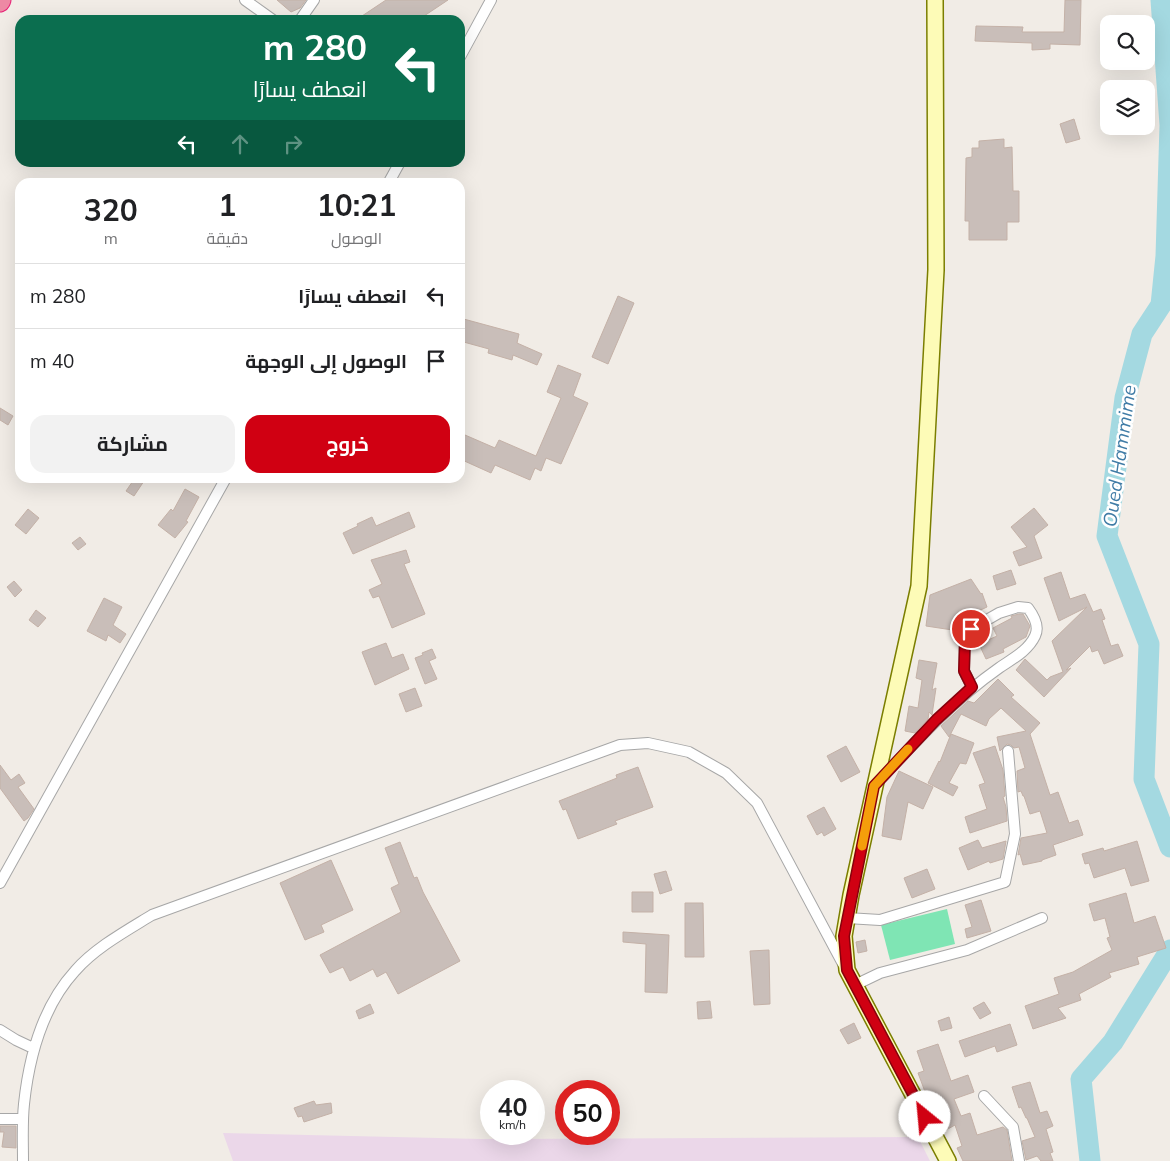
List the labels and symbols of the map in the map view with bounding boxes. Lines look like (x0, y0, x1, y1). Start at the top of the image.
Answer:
water label: Oued Hammime (1097, 383, 1141, 529)
pin (950, 608, 992, 650)
speed limit sign: 50 (555, 1080, 620, 1145)
position arrow (898, 1090, 950, 1142)

